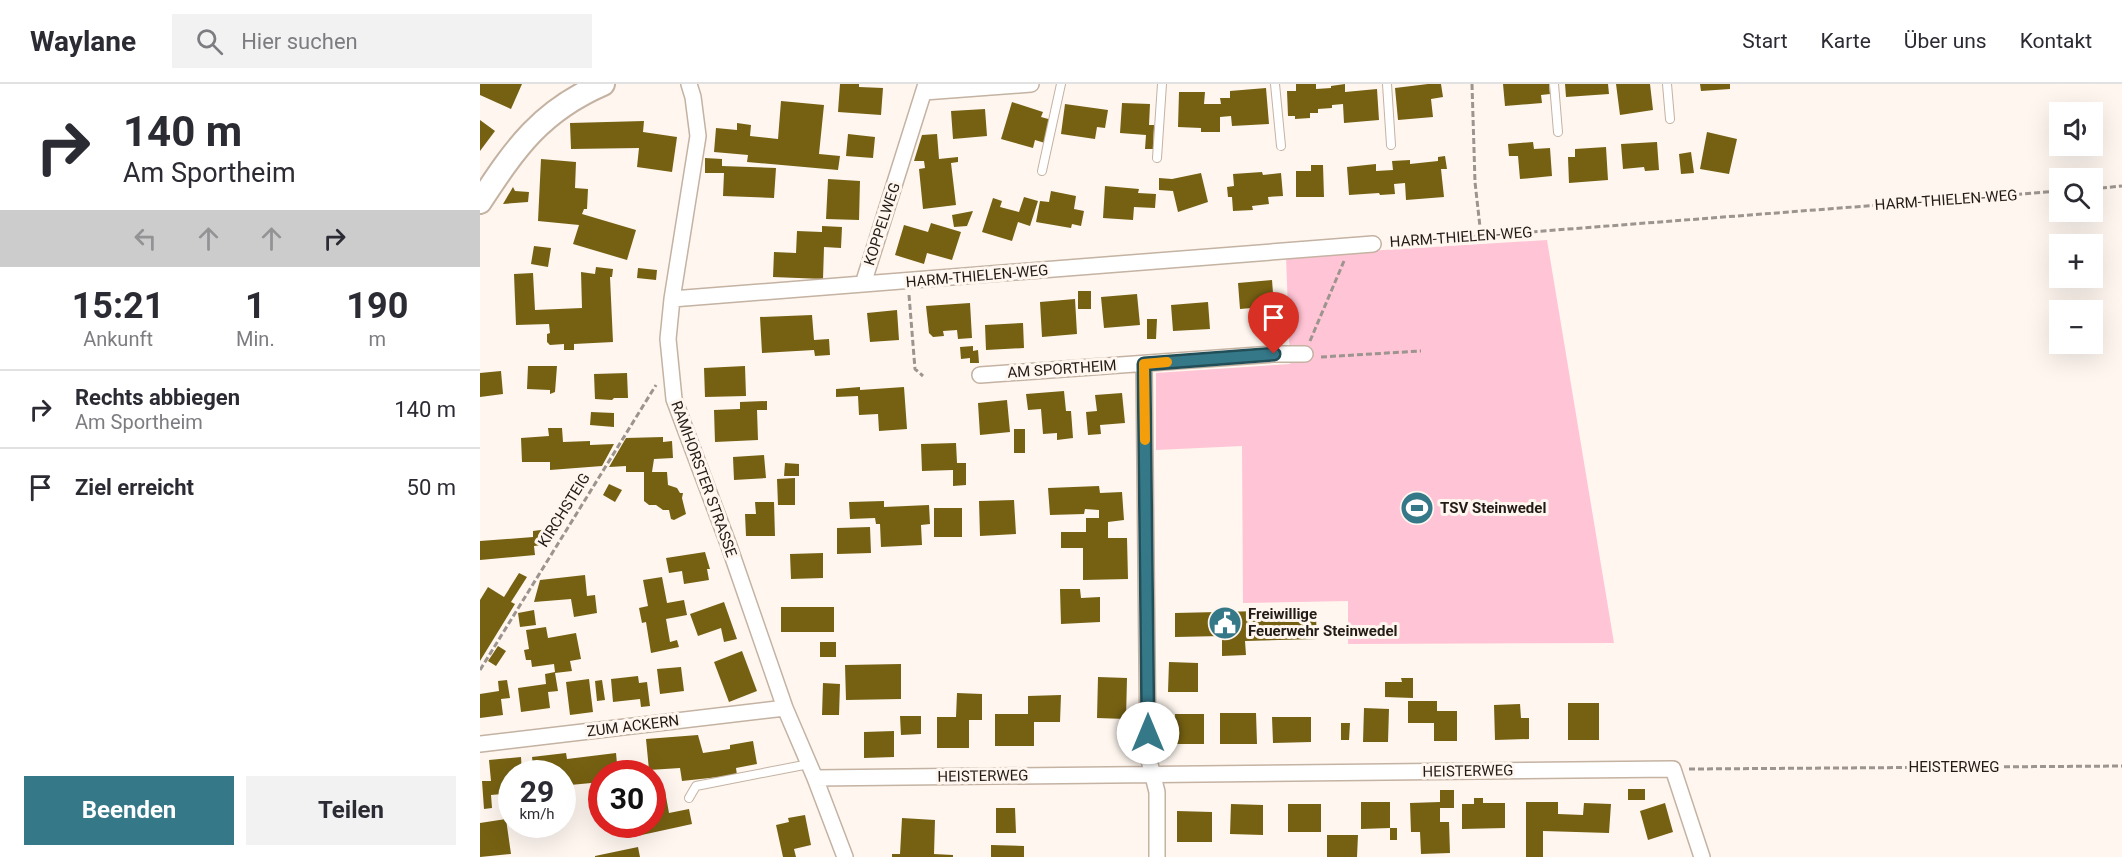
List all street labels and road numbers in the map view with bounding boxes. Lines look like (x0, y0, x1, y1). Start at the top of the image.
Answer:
street label: KOPPELWEG (860, 180, 904, 268)
street label: HARM-THIELEN-WEG (1874, 186, 2018, 214)
street label: HARM-THIELEN-WEG (1389, 223, 1533, 251)
street label: HARM-THIELEN-WEG (905, 261, 1049, 291)
street label: AM SPORTHEIM (1007, 356, 1117, 382)
street label: RAMHORSTER STRASSE (667, 398, 741, 560)
street label: KIRCHSTEIG (534, 470, 594, 550)
street label: ZUM ACKERN (586, 711, 680, 741)
street label: HEISTERWEG (1909, 758, 1999, 776)
street label: HEISTERWEG (1422, 761, 1514, 781)
street label: HEISTERWEG (937, 766, 1029, 786)

